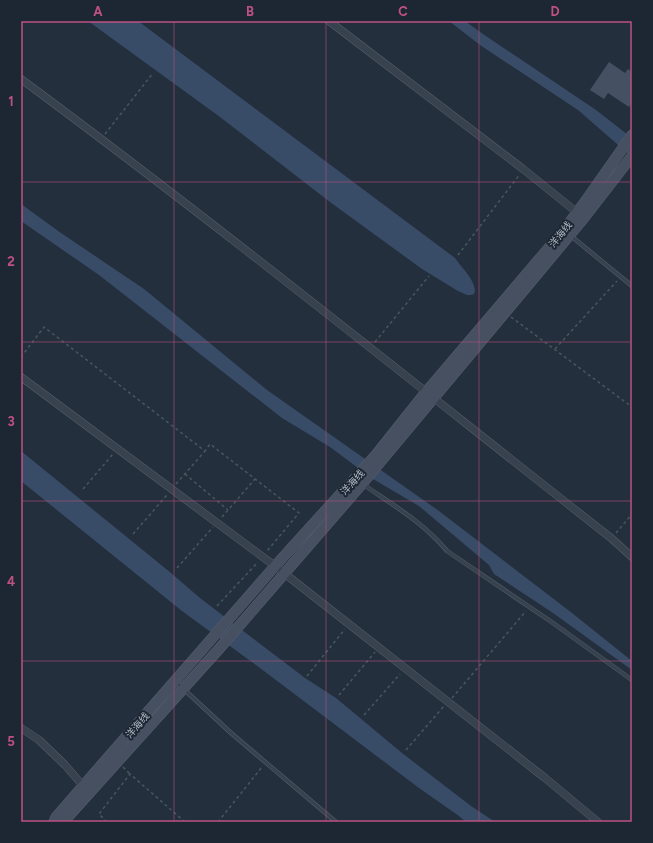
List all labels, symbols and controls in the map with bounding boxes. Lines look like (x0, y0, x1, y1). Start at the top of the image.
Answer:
text: A (93, 4, 103, 19)
text: B (246, 4, 254, 19)
text: C (398, 4, 408, 19)
text: D (550, 4, 560, 19)
text: 1 (8, 94, 14, 109)
street label: 洋海线 (546, 219, 575, 250)
text: 2 (7, 254, 15, 269)
text: 3 (7, 414, 15, 429)
street label: 洋海线 (338, 467, 367, 498)
text: 4 (7, 574, 15, 589)
street label: 洋海线 (123, 710, 152, 741)
text: 5 (7, 734, 15, 749)

